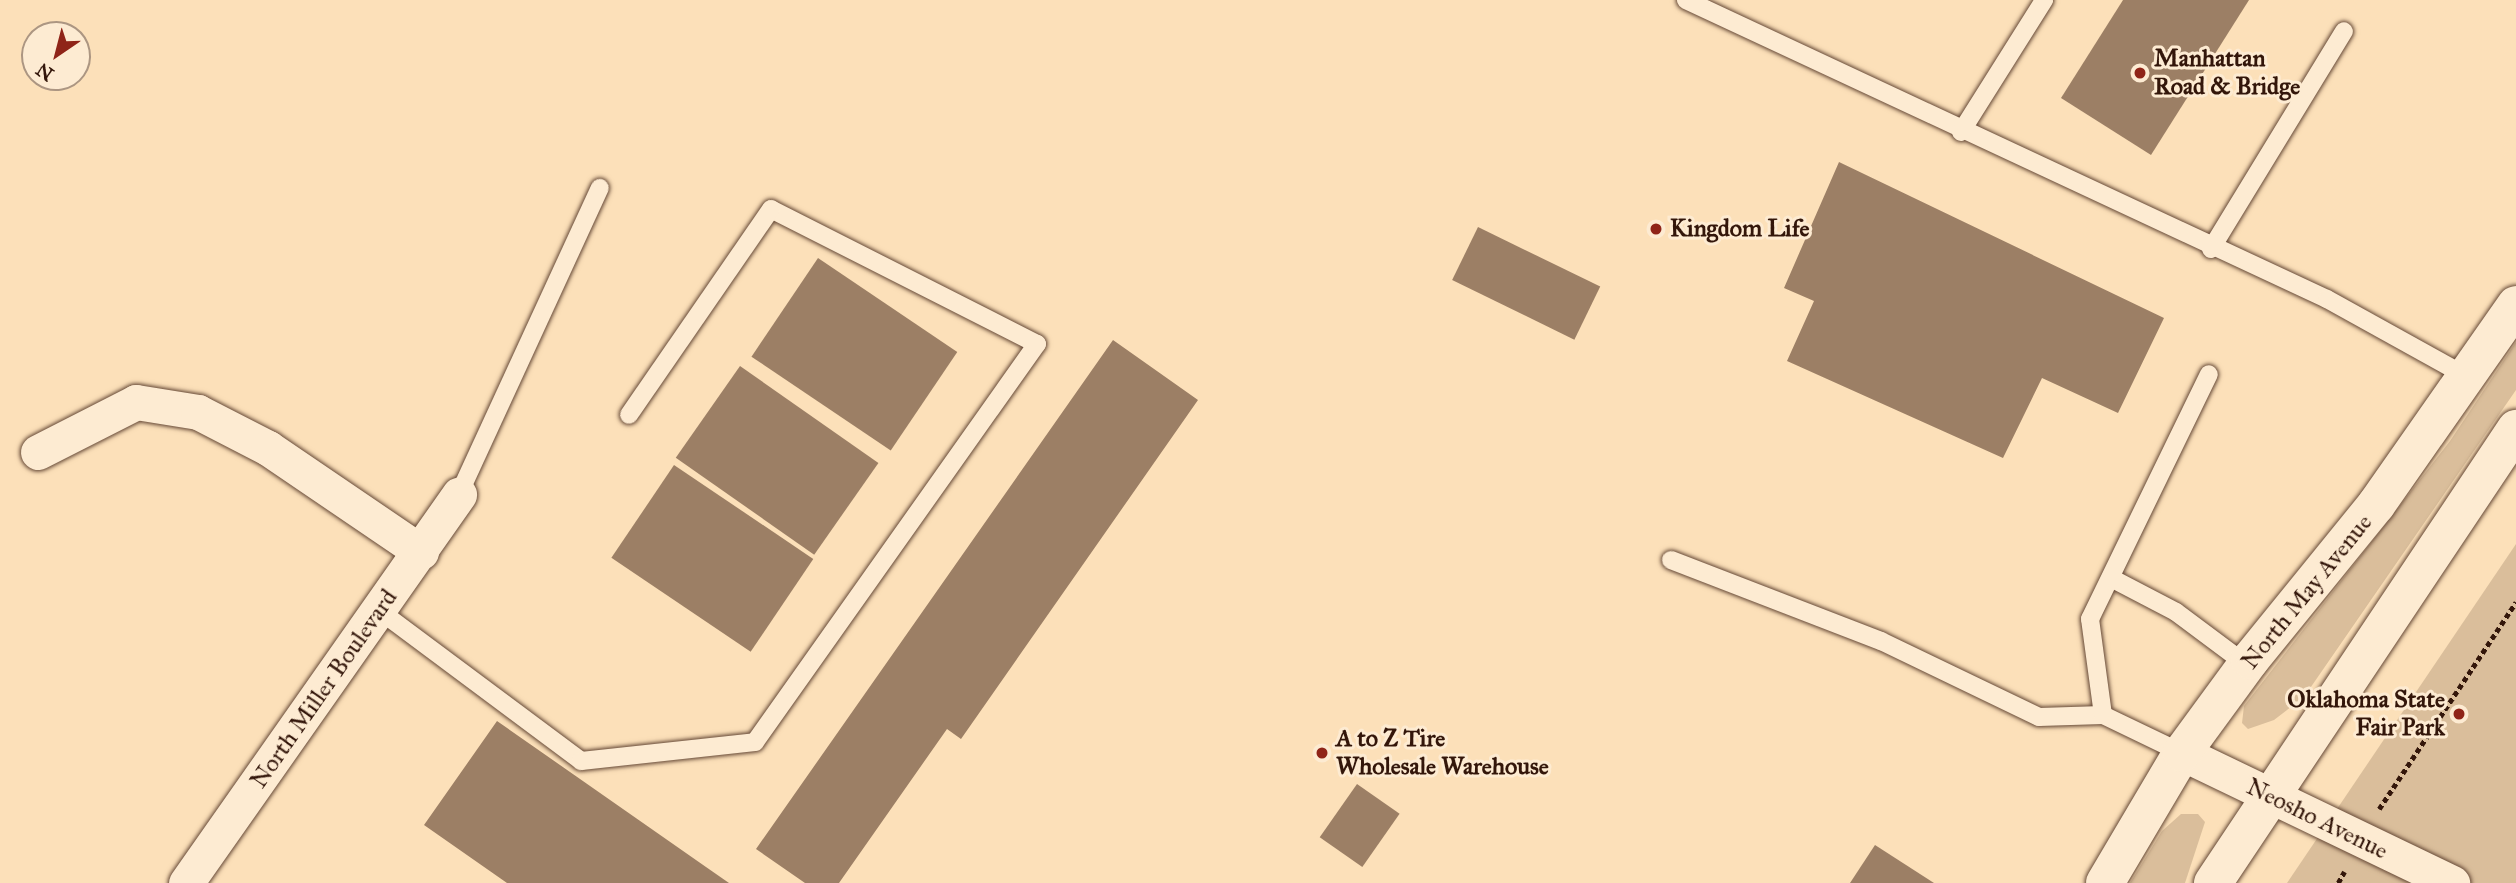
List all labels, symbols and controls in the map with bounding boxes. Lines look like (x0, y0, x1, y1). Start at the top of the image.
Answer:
north arrow (21, 21, 91, 91)
place label: Manhattan Road & Bridge (2154, 45, 2300, 101)
text: N (32, 58, 58, 86)
marker: Manhattan Road & Bridge (2132, 65, 2148, 81)
place label: Kingdom Life (1670, 215, 1810, 243)
marker: Kingdom Life (1648, 221, 1664, 237)
street label: North May Avenue (2236, 509, 2378, 675)
street label: North Miller Boulevard (244, 584, 404, 794)
place label: Oklahoma State Fair Park (2287, 686, 2445, 742)
marker: Oklahoma State Fair Park (2451, 706, 2467, 722)
place label: A to Z Tire Wholesale Warehouse (1336, 725, 1549, 781)
marker: A to Z Tire Wholesale Warehouse (1314, 745, 1330, 761)
street label: Neosho Avenue (2242, 772, 2392, 866)

